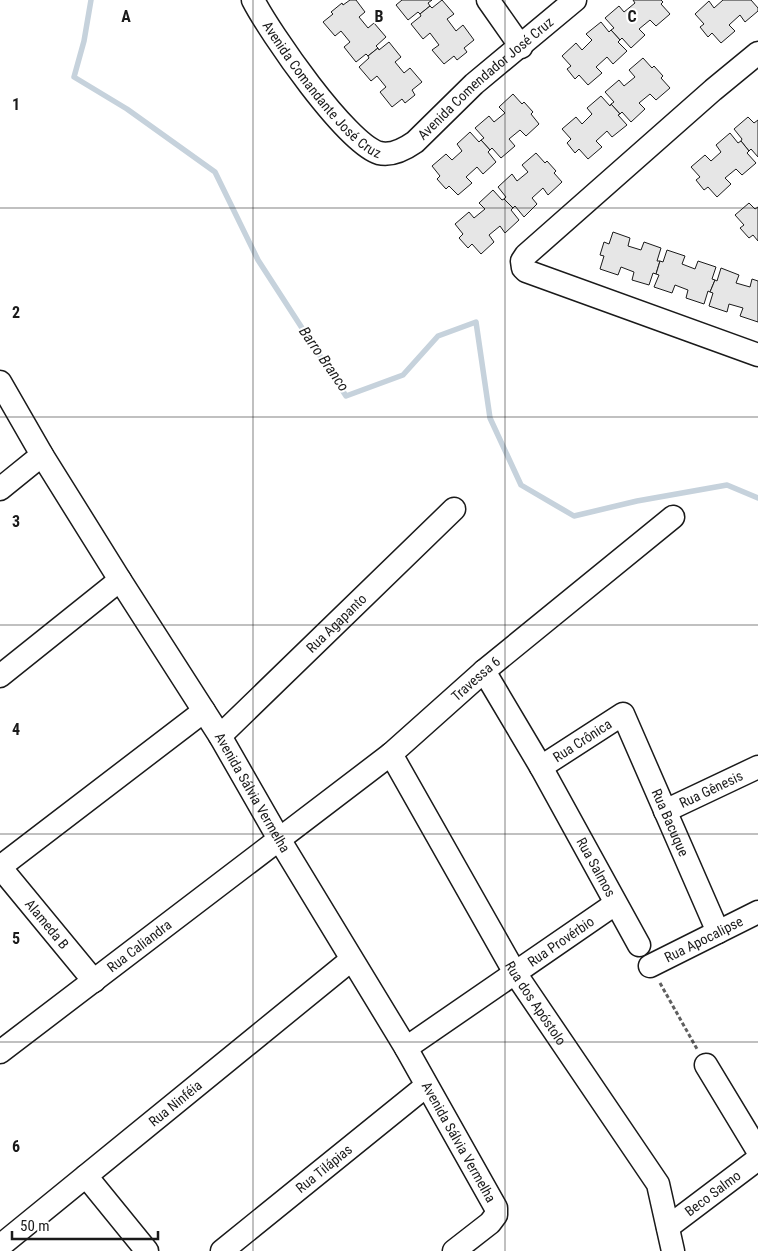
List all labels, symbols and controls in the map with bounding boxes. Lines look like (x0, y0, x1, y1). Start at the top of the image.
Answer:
text: A (121, 7, 131, 26)
text: B (375, 7, 384, 26)
text: C (627, 7, 637, 26)
street label: Avenida Comendador José Cruz (414, 14, 556, 143)
street label: Avenida Comandante José Cruz (259, 18, 383, 161)
text: 1 (12, 95, 20, 114)
text: 2 (12, 303, 20, 322)
water label: Barro Branco (295, 323, 353, 395)
text: 3 (12, 512, 20, 531)
street label: Rua Agapanto (303, 591, 370, 656)
street label: Travessa 6 (448, 653, 503, 704)
street label: Rua Crônica (550, 716, 614, 765)
text: 4 (12, 720, 20, 739)
street label: Avenida Sálvia Vermelha (212, 730, 293, 855)
street label: Rua Gênesis (677, 767, 745, 811)
street label: Rua Bacuque (649, 786, 692, 859)
street label: Rua Salmos (573, 835, 619, 900)
street label: Alameda B (22, 896, 72, 952)
street label: Rua Provérbio (525, 913, 597, 970)
street label: Rua Apocalipse (662, 913, 746, 965)
street label: Rua Caliandra (104, 916, 174, 975)
text: 5 (12, 929, 20, 948)
street label: Rua dos Apóstolo (502, 958, 569, 1048)
street label: Rua Ninféia (145, 1077, 205, 1130)
street label: Avenida Sálvia Vermelha (419, 1079, 499, 1205)
text: 6 (12, 1137, 20, 1156)
street label: Rua Tilápias (293, 1141, 355, 1196)
street label: Beco Salmo (682, 1167, 744, 1219)
scale bar (12, 1208, 159, 1240)
text: 50 m (20, 1217, 50, 1235)

